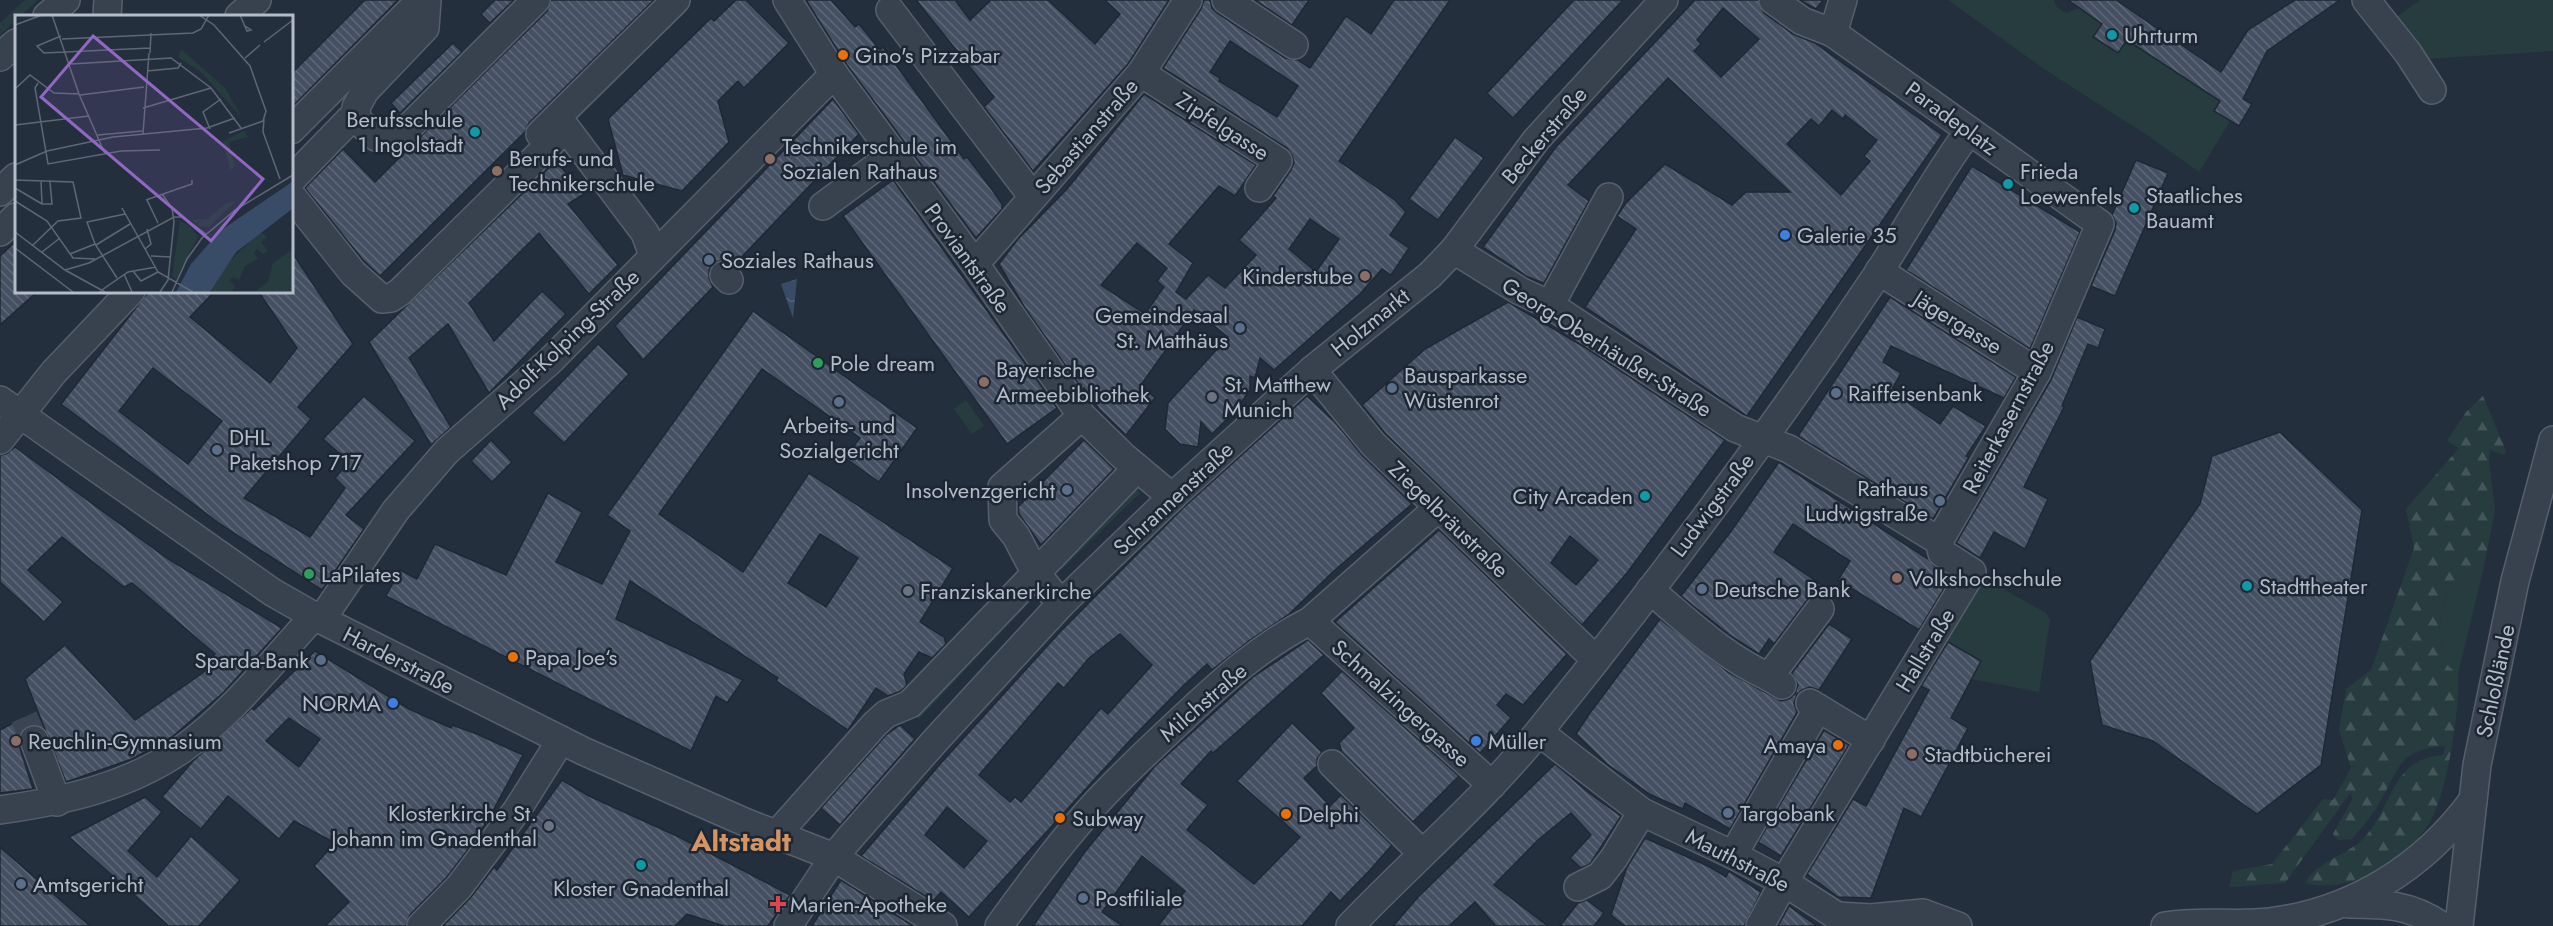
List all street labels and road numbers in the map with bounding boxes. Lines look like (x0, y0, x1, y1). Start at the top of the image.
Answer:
street label: Sebastianstraße (1027, 71, 1145, 201)
street label: Paradeplatz (1899, 73, 2005, 163)
street label: Beckerstraße (1494, 79, 1594, 191)
street label: Zipfelgasse (1170, 84, 1276, 168)
street label: Proviantstraße (917, 196, 1019, 320)
street label: Adolf-Kolping-Straße (488, 261, 646, 417)
street label: Georg-Oberhäußer-Straße (1496, 269, 1718, 425)
street label: Holzmarkt (1324, 280, 1417, 364)
street label: Jägergasse (1905, 281, 2009, 362)
street label: Reiterkasernstraße (1954, 335, 2062, 499)
street label: Schrannenstraße (1106, 434, 1240, 562)
street label: Ludwigstraße (1662, 446, 1762, 564)
street label: Ziegelbräustraße (1382, 453, 1516, 585)
street label: Hallstraße (1887, 602, 1963, 698)
street label: Harderstraße (338, 618, 460, 702)
street label: Schloßlände (2467, 622, 2523, 740)
street label: Schmalzingergasse (1324, 632, 1478, 774)
street label: Milchstraße (1152, 655, 1254, 749)
street label: Mauthstraße (1680, 820, 1796, 900)

